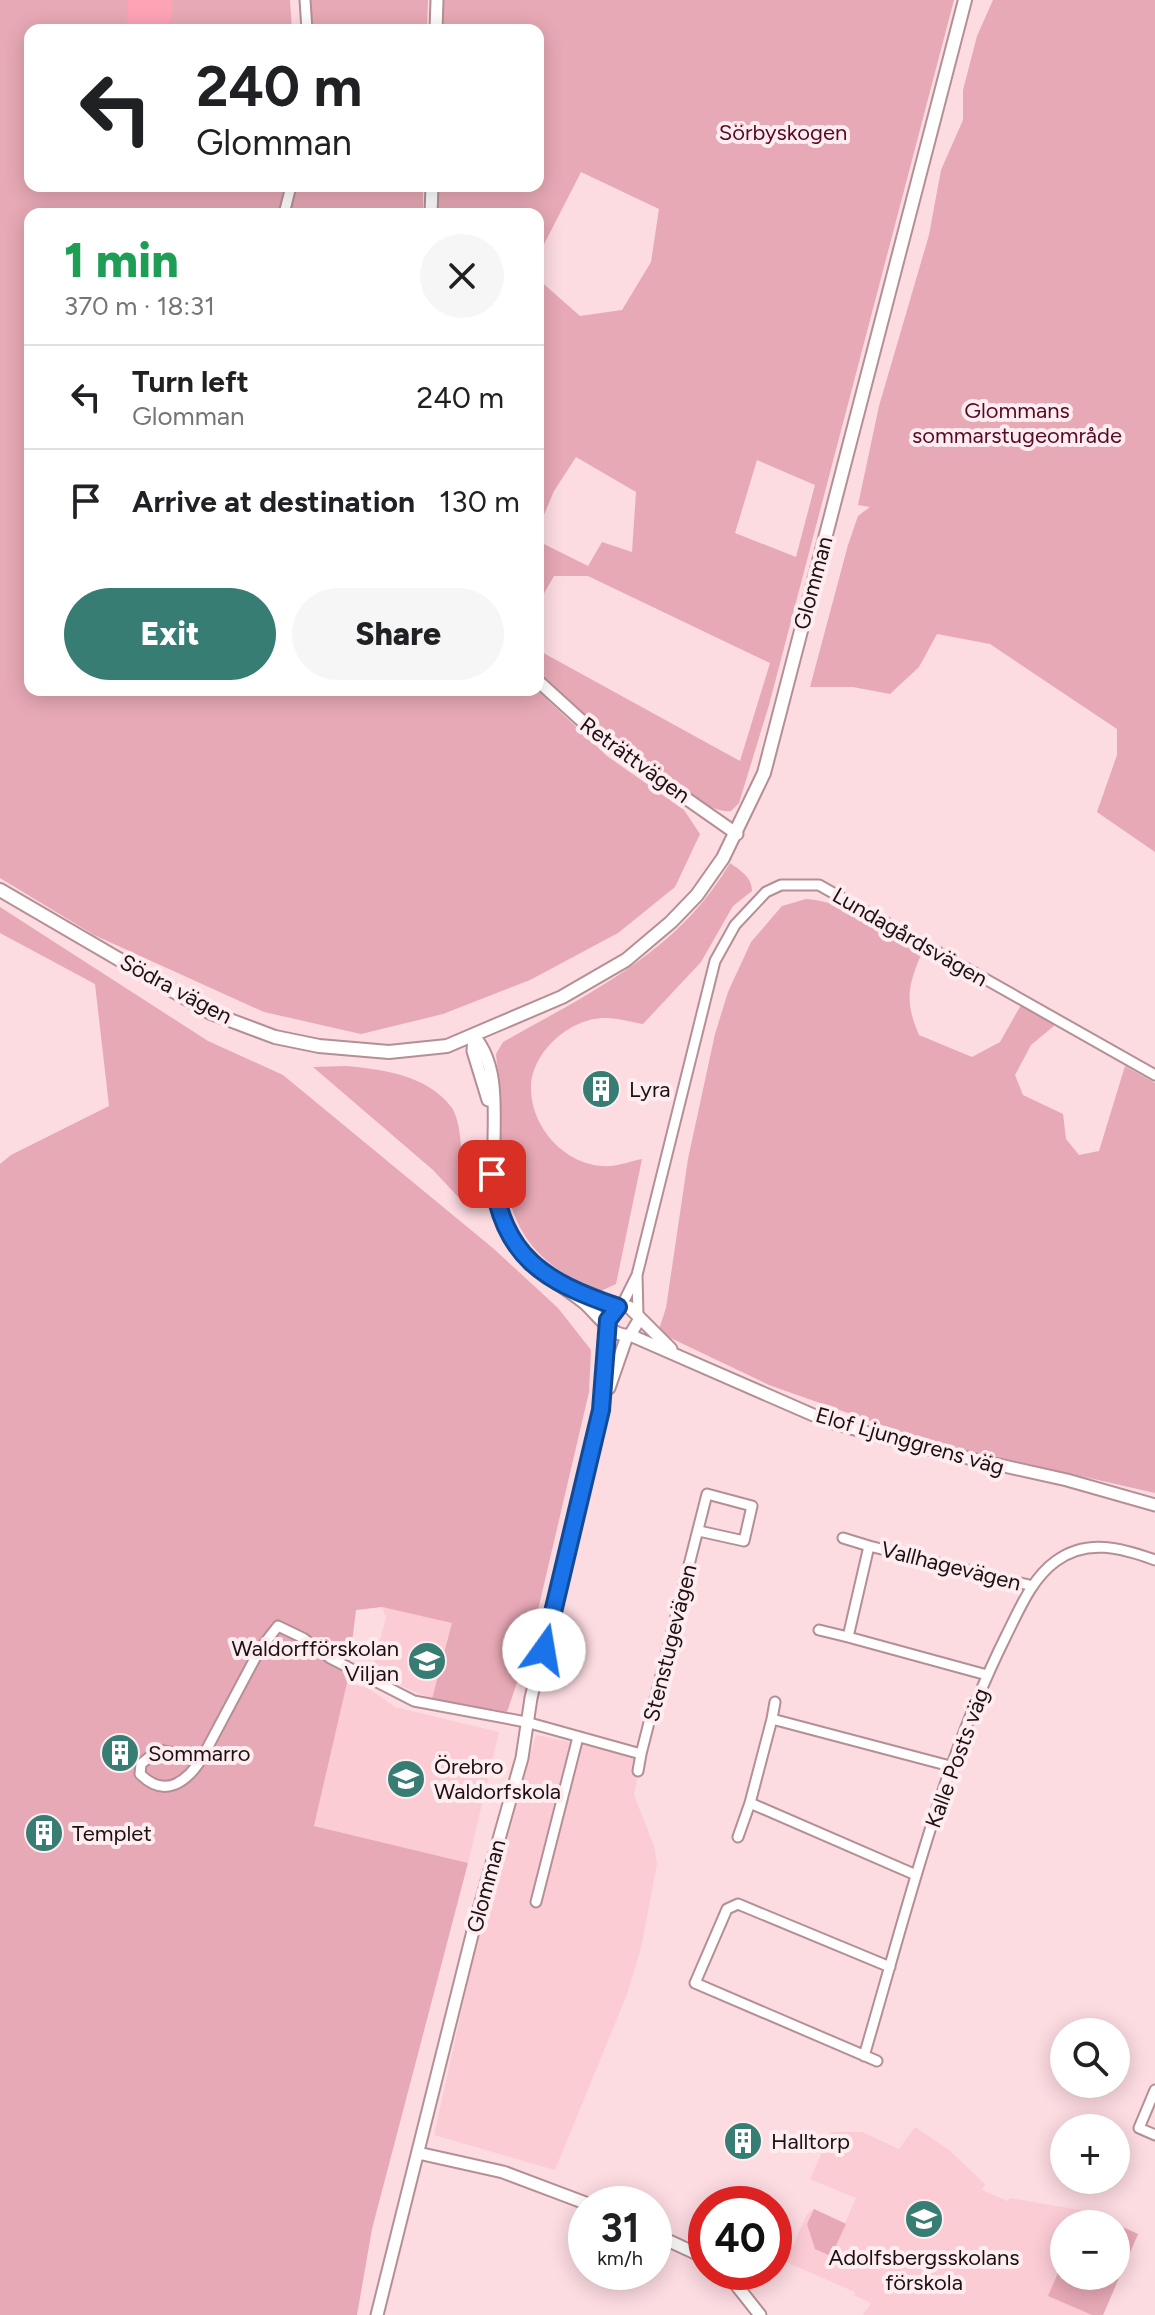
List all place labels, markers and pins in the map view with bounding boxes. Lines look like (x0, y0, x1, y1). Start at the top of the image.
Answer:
building icon: Lyra (580, 1068, 622, 1110)
place label: Lyra (629, 1076, 671, 1103)
pin (458, 1140, 526, 1208)
place label: Waldorfförskolan Viljan (231, 1635, 399, 1687)
school or university icon: Waldorfförskolan Viljan (406, 1640, 448, 1682)
building icon: Sommarro (99, 1732, 141, 1774)
place label: Sommarro (148, 1740, 251, 1767)
place label: Örebro Waldorfskola (434, 1753, 561, 1805)
school or university icon: Örebro Waldorfskola (385, 1758, 427, 1800)
building icon: Templet (23, 1812, 65, 1854)
place label: Templet (72, 1820, 152, 1847)
building icon: Halltorp (722, 2120, 764, 2162)
place label: Halltorp (771, 2128, 850, 2155)
school or university icon: Adolfsbergsskolans förskola (903, 2198, 945, 2240)
place label: Adolfsbergsskolans förskola (828, 2244, 1020, 2296)

